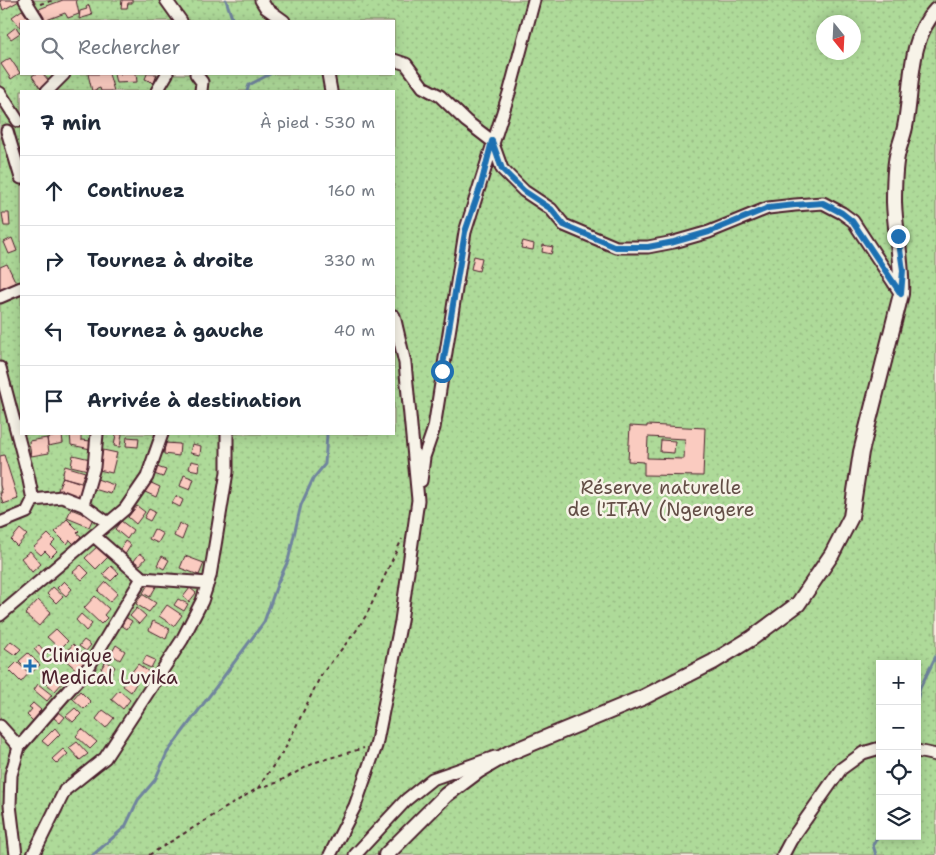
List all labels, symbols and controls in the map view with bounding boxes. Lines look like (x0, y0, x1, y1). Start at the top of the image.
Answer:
north arrow (816, 15, 861, 60)
search box (20, 20, 395, 75)
icon: search (38, 34, 66, 62)
text: Rechercher (78, 35, 181, 60)
text: 7 min (40, 109, 101, 137)
text: À pied · 530 m (260, 112, 375, 133)
icon: ahead (40, 177, 68, 205)
text: Continuez (87, 178, 185, 203)
text: 160 m (328, 180, 375, 201)
route end (887, 225, 910, 248)
icon: right (40, 247, 68, 275)
text: Tournez à droite (87, 248, 254, 273)
text: 330 m (323, 250, 375, 271)
icon: left (40, 317, 68, 345)
text: Tournez à gauche (87, 318, 264, 343)
text: 40 m (333, 320, 375, 341)
route start (431, 360, 454, 383)
icon: arrive (40, 387, 68, 415)
text: Arrivée à destination (87, 388, 301, 413)
park label: Réserve naturelle de l'ITAV (Ngengere (568, 475, 754, 522)
place label: Clinique Medical Luvika (41, 643, 178, 690)
marker: Clinique Medical Luvika (23, 659, 37, 673)
map controls (876, 660, 921, 840)
button: + (876, 660, 921, 705)
button: − (876, 705, 921, 750)
button: locate (876, 750, 921, 795)
button: layers (876, 795, 921, 840)

